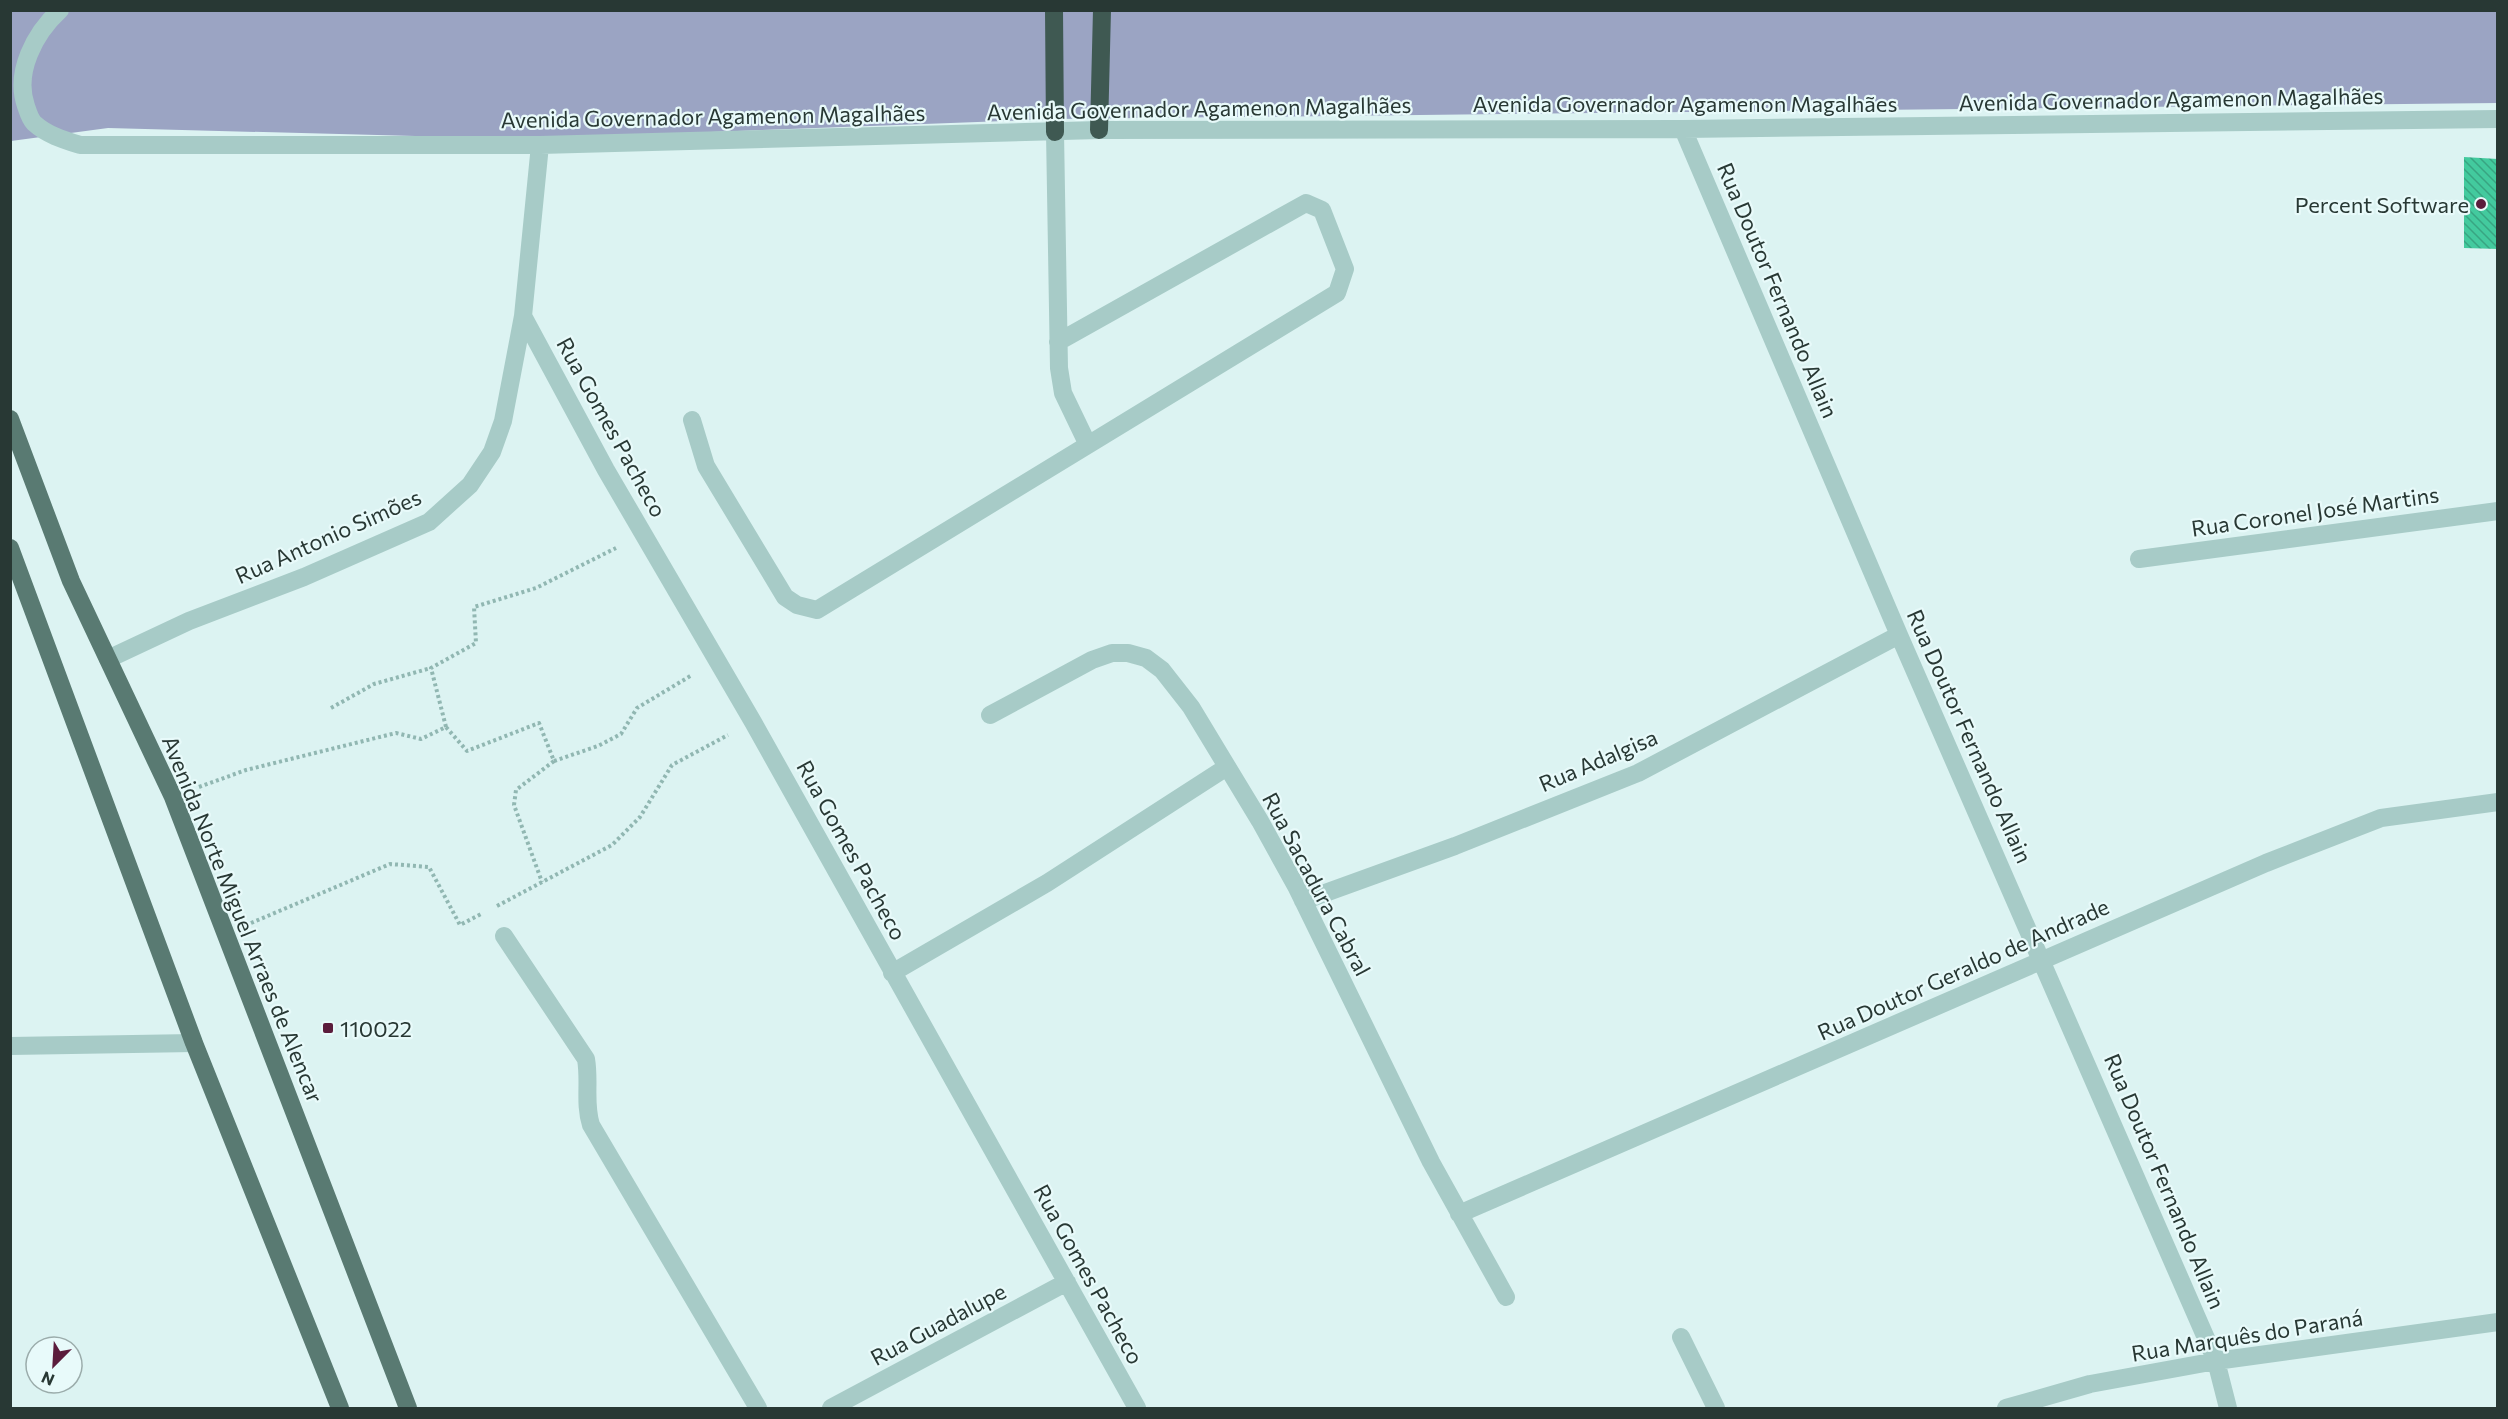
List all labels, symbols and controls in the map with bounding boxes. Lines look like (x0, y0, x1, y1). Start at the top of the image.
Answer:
street label: Avenida Governador Agamenon Magalhães (1958, 82, 2384, 116)
street label: Avenida Governador Agamenon Magalhães (1473, 90, 1897, 117)
street label: Avenida Governador Agamenon Magalhães (986, 91, 1412, 125)
street label: Avenida Governador Agamenon Magalhães (500, 99, 926, 133)
street label: Rua Doutor Fernando Allain (1712, 158, 1844, 422)
place label: Percent Software (2295, 191, 2469, 218)
marker: Percent Software (2474, 197, 2488, 211)
street label: Rua Gomes Pacheco (551, 332, 673, 522)
street label: Rua Coronel José Martins (2189, 480, 2441, 542)
street label: Rua Antonio Simões (231, 483, 425, 589)
street label: Rua Doutor Fernando Allain (1902, 605, 2038, 867)
street label: Rua Adalgisa (1535, 723, 1661, 797)
street label: Avenida Norte Miguel Arraes de Alencar (157, 731, 329, 1107)
street label: Rua Gomes Pacheco (791, 755, 913, 945)
street label: Rua Sacadura Cabral (1257, 788, 1377, 980)
street label: Rua Doutor Geraldo de Andrade (1813, 892, 2113, 1046)
place label: 110022 (340, 1015, 412, 1042)
marker: 110022 (321, 1021, 335, 1035)
street label: Rua Doutor Fernando Allain (2099, 1049, 2231, 1313)
street label: Rua Gomes Pacheco (1028, 1179, 1150, 1369)
street label: Rua Guadalupe (866, 1277, 1010, 1371)
street label: Rua Marquês do Paraná (2129, 1303, 2365, 1367)
north arrow (24, 1335, 84, 1395)
text: N (38, 1368, 57, 1390)

